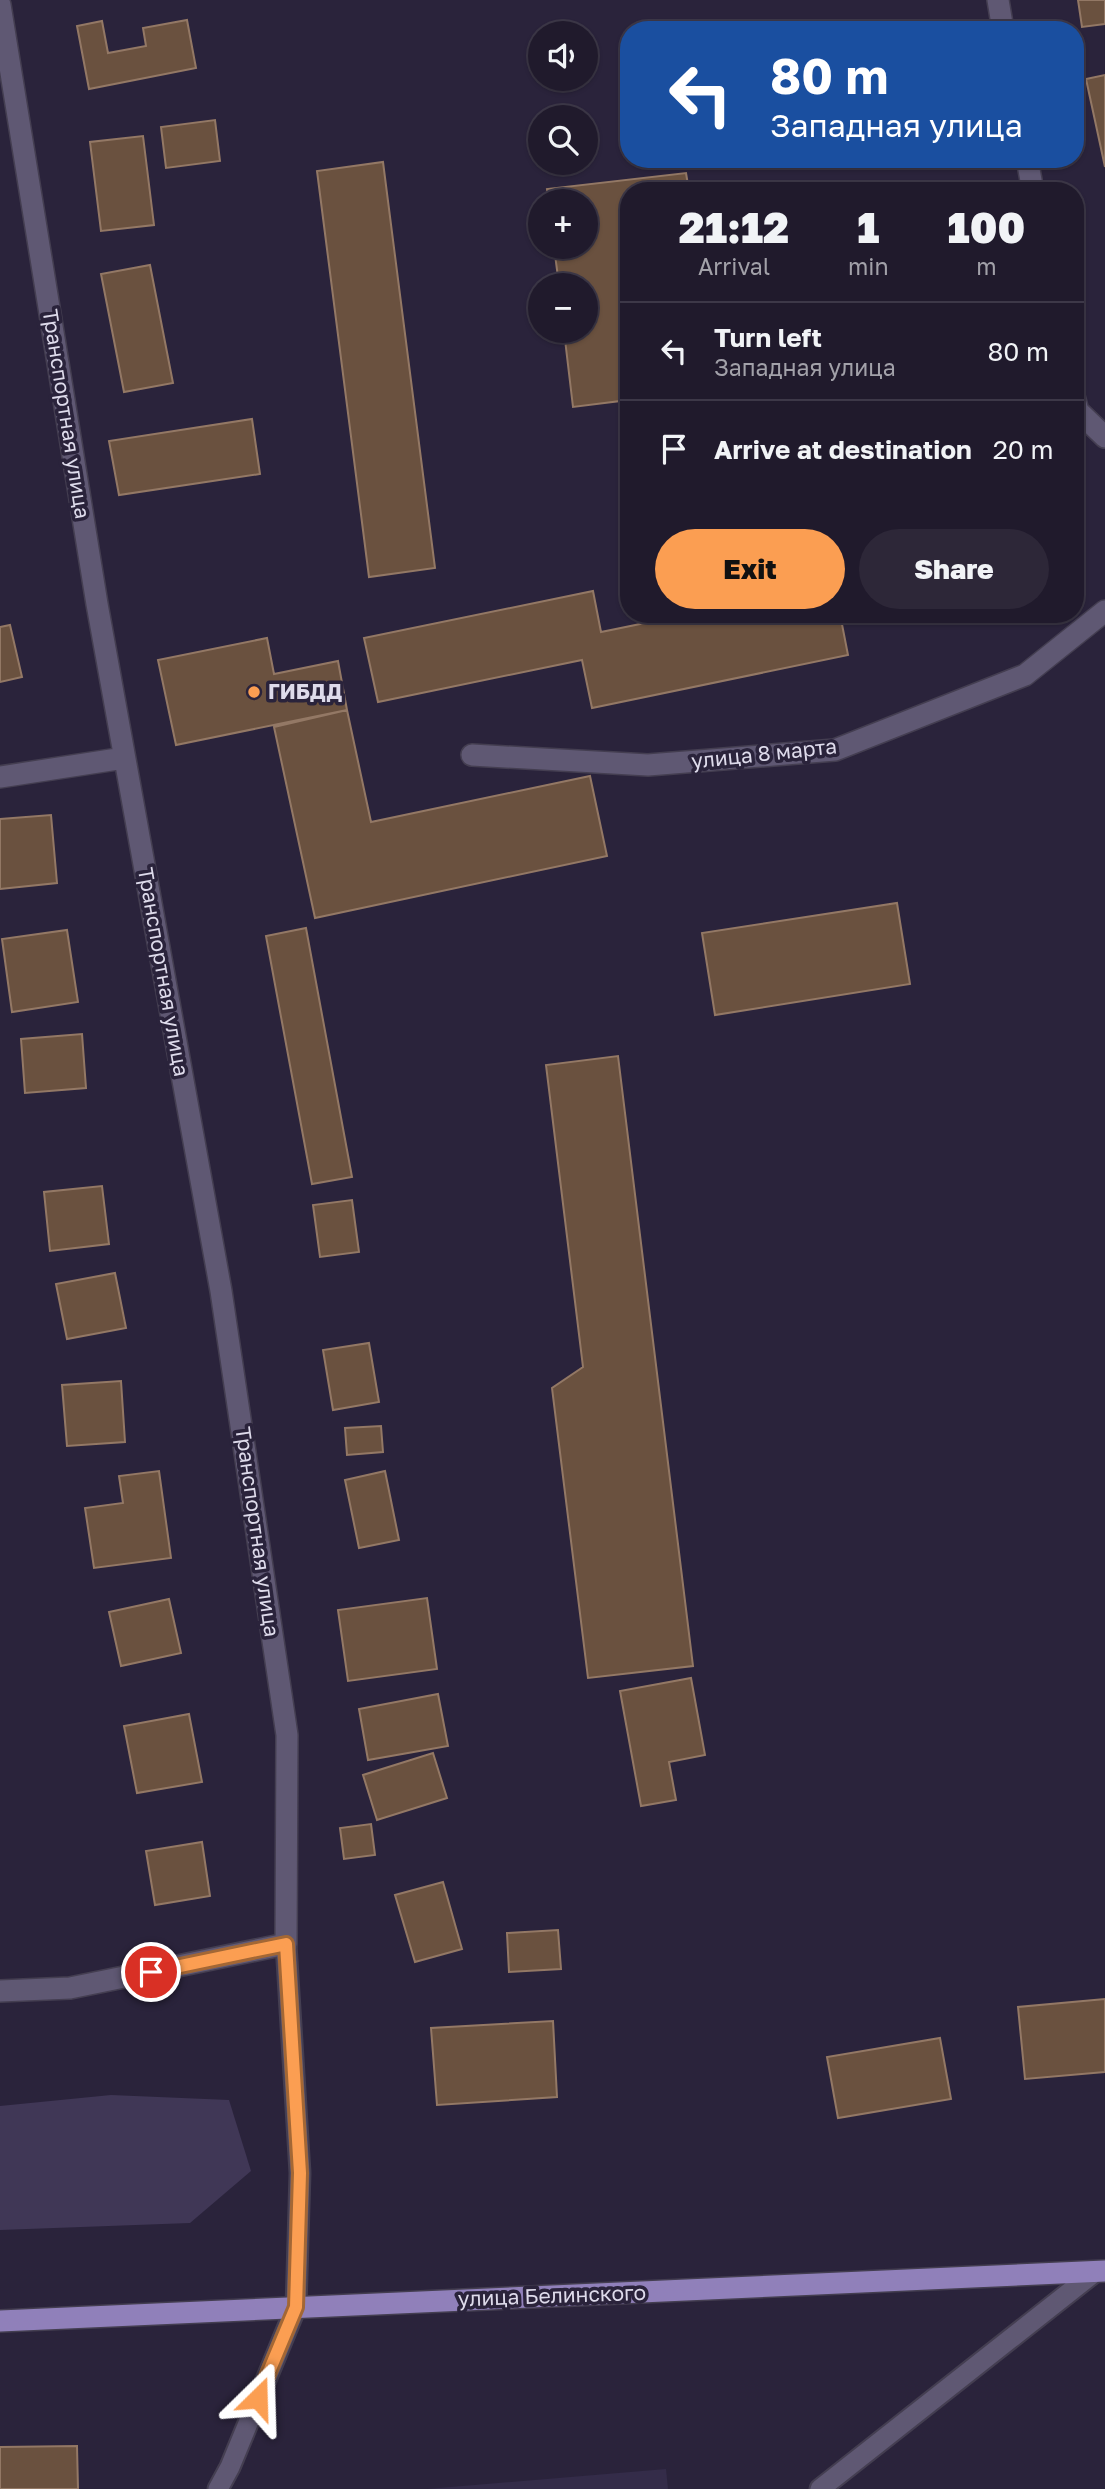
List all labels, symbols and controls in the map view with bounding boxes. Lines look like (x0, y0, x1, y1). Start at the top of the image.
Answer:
map controls (528, 21, 598, 343)
button: sound (528, 21, 598, 91)
text: 80 m (770, 46, 888, 105)
icon: left (655, 49, 746, 140)
button: search (528, 105, 598, 175)
text: Западная улица (770, 106, 1023, 144)
button: + (528, 189, 598, 259)
text: 21:12 (679, 202, 789, 252)
text: 1 (857, 202, 879, 252)
text: 100 (948, 202, 1025, 252)
text: Arrival (698, 252, 770, 280)
text: min (848, 252, 889, 280)
text: m (976, 252, 996, 280)
button: − (528, 273, 598, 343)
street label: Транспортная улица (38, 307, 96, 520)
text: Turn left (714, 322, 822, 353)
icon: left (655, 332, 693, 370)
text: 80 m (988, 336, 1049, 367)
text: Западная улица (714, 353, 896, 381)
icon: arrive (655, 430, 693, 468)
text: Arrive at destination (714, 434, 972, 465)
text: 20 m (993, 434, 1053, 465)
button: Exit (655, 529, 845, 609)
button: Share (859, 529, 1049, 609)
place label: ГИБДД (268, 678, 342, 704)
marker: ГИБДД (246, 684, 262, 700)
street label: улица 8 марта (690, 732, 838, 774)
street label: Транспортная улица (133, 865, 195, 1078)
street label: Транспортная улица (230, 1425, 286, 1639)
pin (121, 1942, 181, 2002)
icon: arrive (132, 1953, 170, 1991)
street label: улица Белинского (457, 2279, 647, 2311)
position arrow (221, 2361, 295, 2435)

